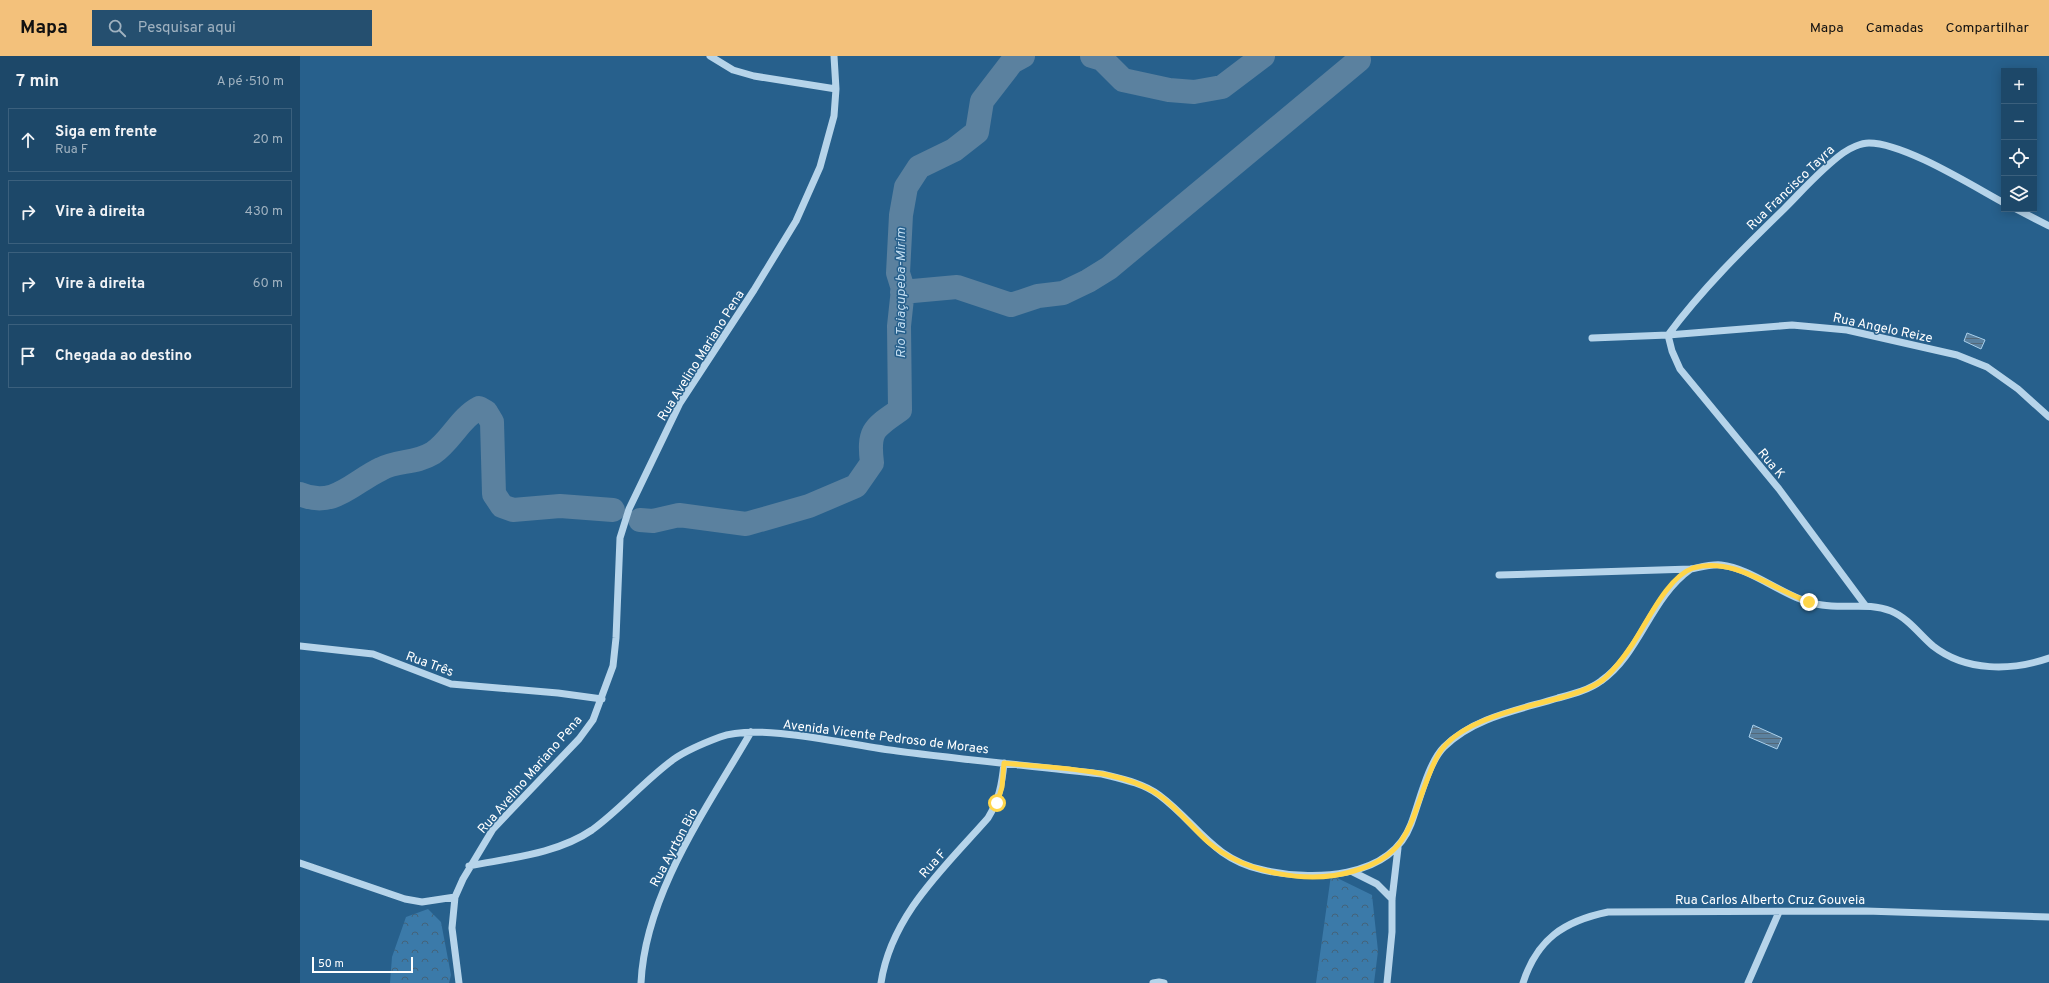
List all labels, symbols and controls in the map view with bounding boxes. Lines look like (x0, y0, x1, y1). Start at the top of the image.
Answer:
search box (92, 10, 372, 46)
text: Mapa (20, 16, 68, 40)
icon: search (106, 17, 128, 39)
text: Pesquisar aqui (138, 19, 236, 38)
text: Mapa (1810, 20, 1844, 37)
text: Camadas (1866, 20, 1924, 37)
text: Compartilhar (1946, 20, 2029, 37)
map controls (2001, 68, 2037, 212)
button: + (2001, 68, 2037, 104)
text: 7 min (16, 71, 59, 93)
text: A pé · 510 m (217, 74, 284, 90)
button: − (2001, 104, 2037, 140)
text: Siga em frente (55, 123, 157, 142)
icon: ahead (17, 129, 39, 151)
text: 20 m (253, 132, 283, 148)
button: locate (2001, 140, 2037, 176)
text: Rua F (55, 142, 88, 158)
street label: Rua Francisco Tayra (1744, 142, 1839, 234)
button: layers (2001, 176, 2037, 212)
icon: right (17, 201, 39, 223)
text: Vire à direita (55, 203, 145, 222)
text: 430 m (245, 204, 283, 220)
water label: Rio Taiaçupeba-Mirim (893, 227, 910, 359)
icon: right (17, 273, 39, 295)
text: Vire à direita (55, 275, 145, 294)
text: 60 m (253, 276, 283, 292)
street label: Rua Avelino Mariano Pena (655, 288, 749, 424)
street label: Rua Angelo Reize (1831, 311, 1934, 347)
icon: arrive (17, 345, 39, 367)
text: Chegada ao destino (55, 347, 192, 366)
street label: Rua K (1753, 446, 1788, 483)
route end (1800, 593, 1818, 611)
street label: Rua Três (403, 649, 455, 681)
street label: Rua Avelino Mariano Pena (475, 713, 586, 838)
street label: Avenida Vicente Pedroso de Moraes (782, 717, 990, 759)
route start (988, 794, 1006, 812)
street label: Rua Ayrton Bio (647, 806, 702, 890)
street label: Rua F (916, 847, 950, 882)
street label: Rua Carlos Alberto Cruz Gouveia (1675, 893, 1865, 909)
scale bar (312, 955, 413, 974)
text: 50 m (318, 957, 344, 971)

